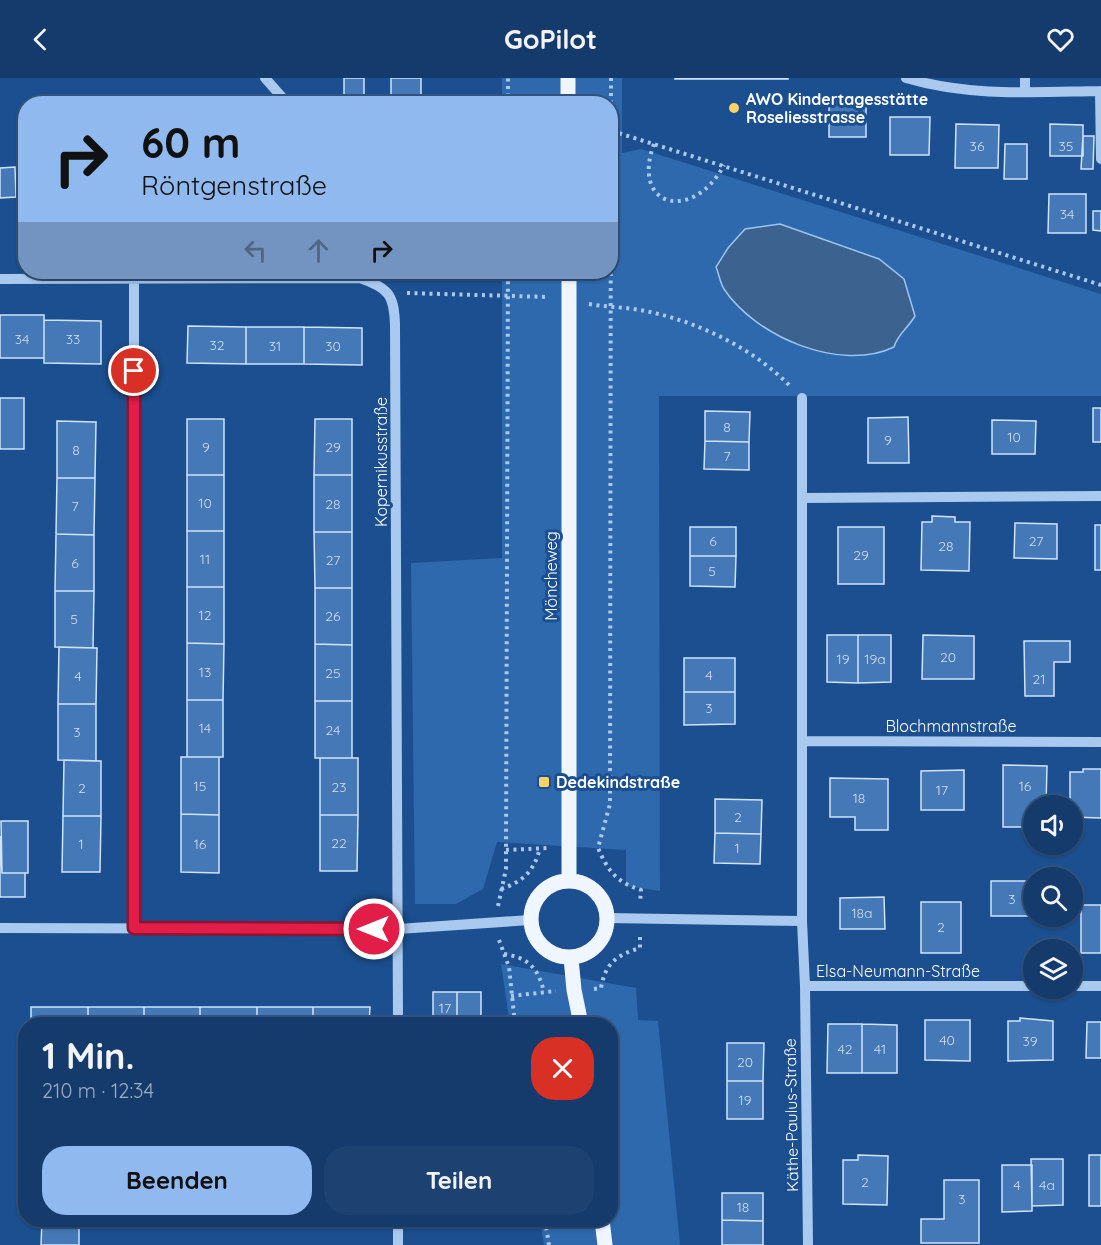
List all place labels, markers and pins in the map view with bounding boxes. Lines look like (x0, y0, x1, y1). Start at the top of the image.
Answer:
place label: AWO Kindertagesstätte Roseliesstrasse (746, 89, 928, 127)
marker: AWO Kindertagesstätte Roseliesstrasse (727, 101, 741, 115)
pin (108, 345, 159, 396)
place label: Dedekindstraße (556, 772, 680, 792)
marker: Dedekindstraße (537, 775, 551, 789)

